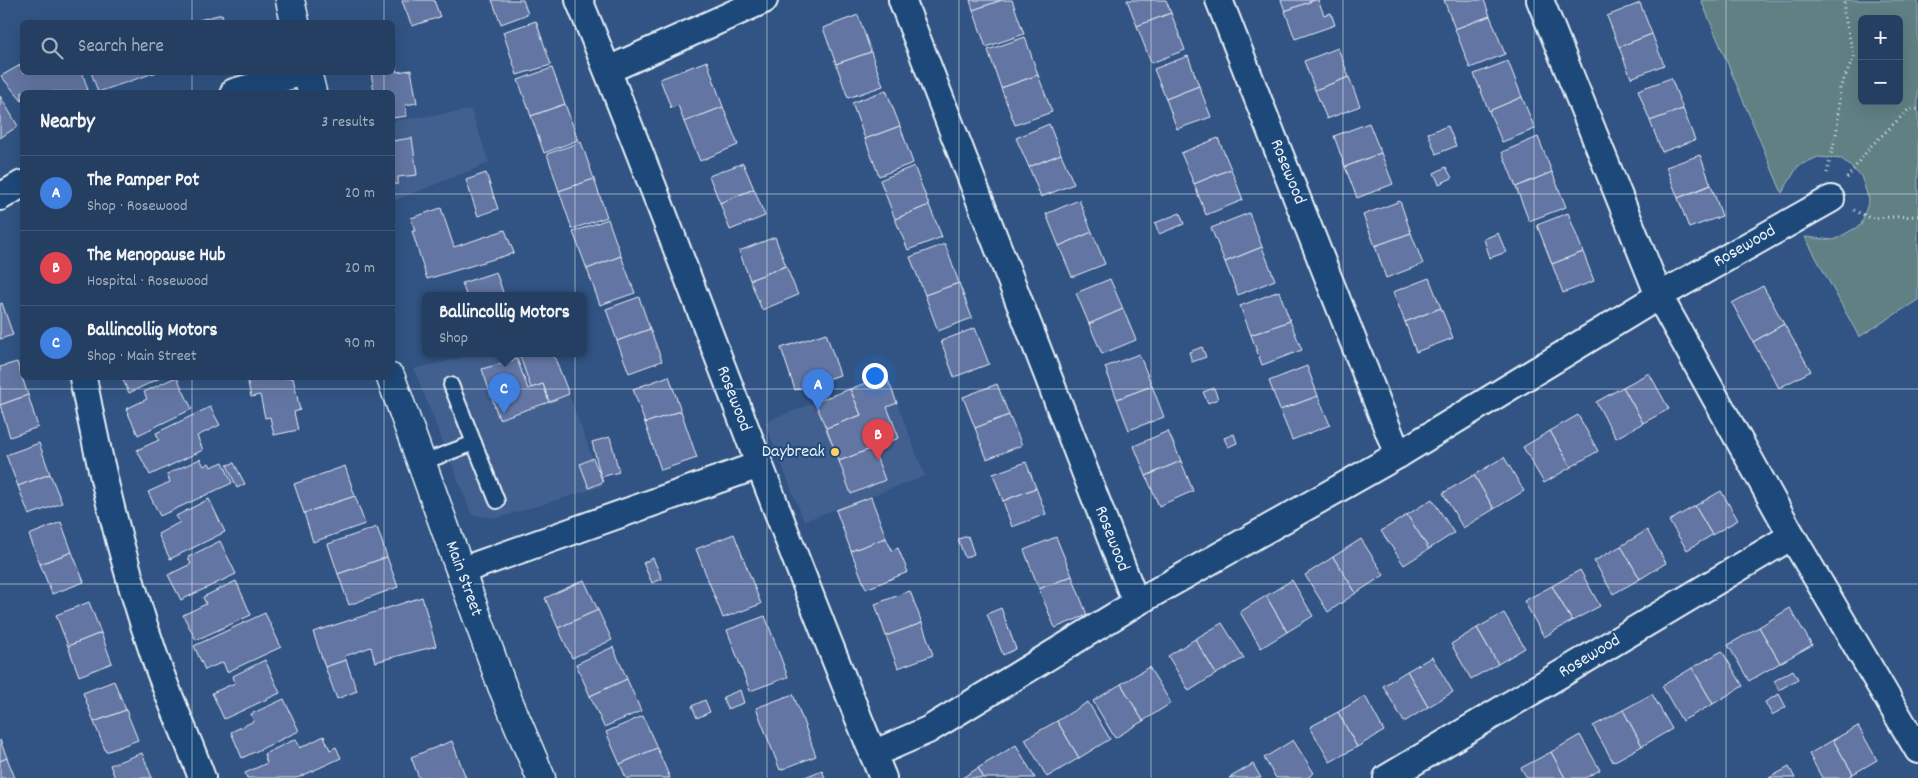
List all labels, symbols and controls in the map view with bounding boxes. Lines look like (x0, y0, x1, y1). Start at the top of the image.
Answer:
map controls (1858, 15, 1903, 105)
button: + (1858, 15, 1903, 60)
search box (20, 20, 395, 75)
icon: search (38, 34, 66, 62)
text: Search here (78, 34, 164, 61)
button: − (1858, 60, 1903, 105)
text: Nearby (40, 108, 95, 138)
text: 3 results (321, 111, 375, 134)
street label: Rosewood (1263, 136, 1311, 208)
text: The Pamper Pot (87, 168, 199, 195)
text: A (52, 182, 60, 205)
text: 20 m (345, 182, 375, 205)
text: Shop · Rosewood (87, 195, 188, 218)
street label: Rosewood (1709, 219, 1781, 275)
text: The Menopause Hub (87, 243, 225, 270)
text: B (52, 257, 60, 280)
text: 20 m (345, 257, 375, 280)
text: Hospital · Rosewood (87, 270, 208, 293)
popup (422, 292, 587, 357)
text: Ballincollig Motors (439, 300, 570, 327)
text: Ballincollig Motors (87, 318, 218, 345)
text: Shop (439, 327, 468, 350)
text: C (52, 332, 60, 355)
text: 90 m (344, 332, 375, 355)
text: Shop · Main Street (87, 345, 197, 368)
street label: Rosewood (709, 363, 757, 435)
your location (862, 363, 888, 389)
pin: A (802, 369, 834, 410)
pin: C (488, 373, 520, 414)
pin: B (862, 419, 894, 460)
place label: Daybreak (762, 440, 825, 465)
marker: Daybreak (829, 446, 841, 458)
street label: Rosewood (1087, 503, 1135, 575)
street label: Main Street (438, 538, 488, 620)
street label: Rosewood (1554, 629, 1626, 685)

